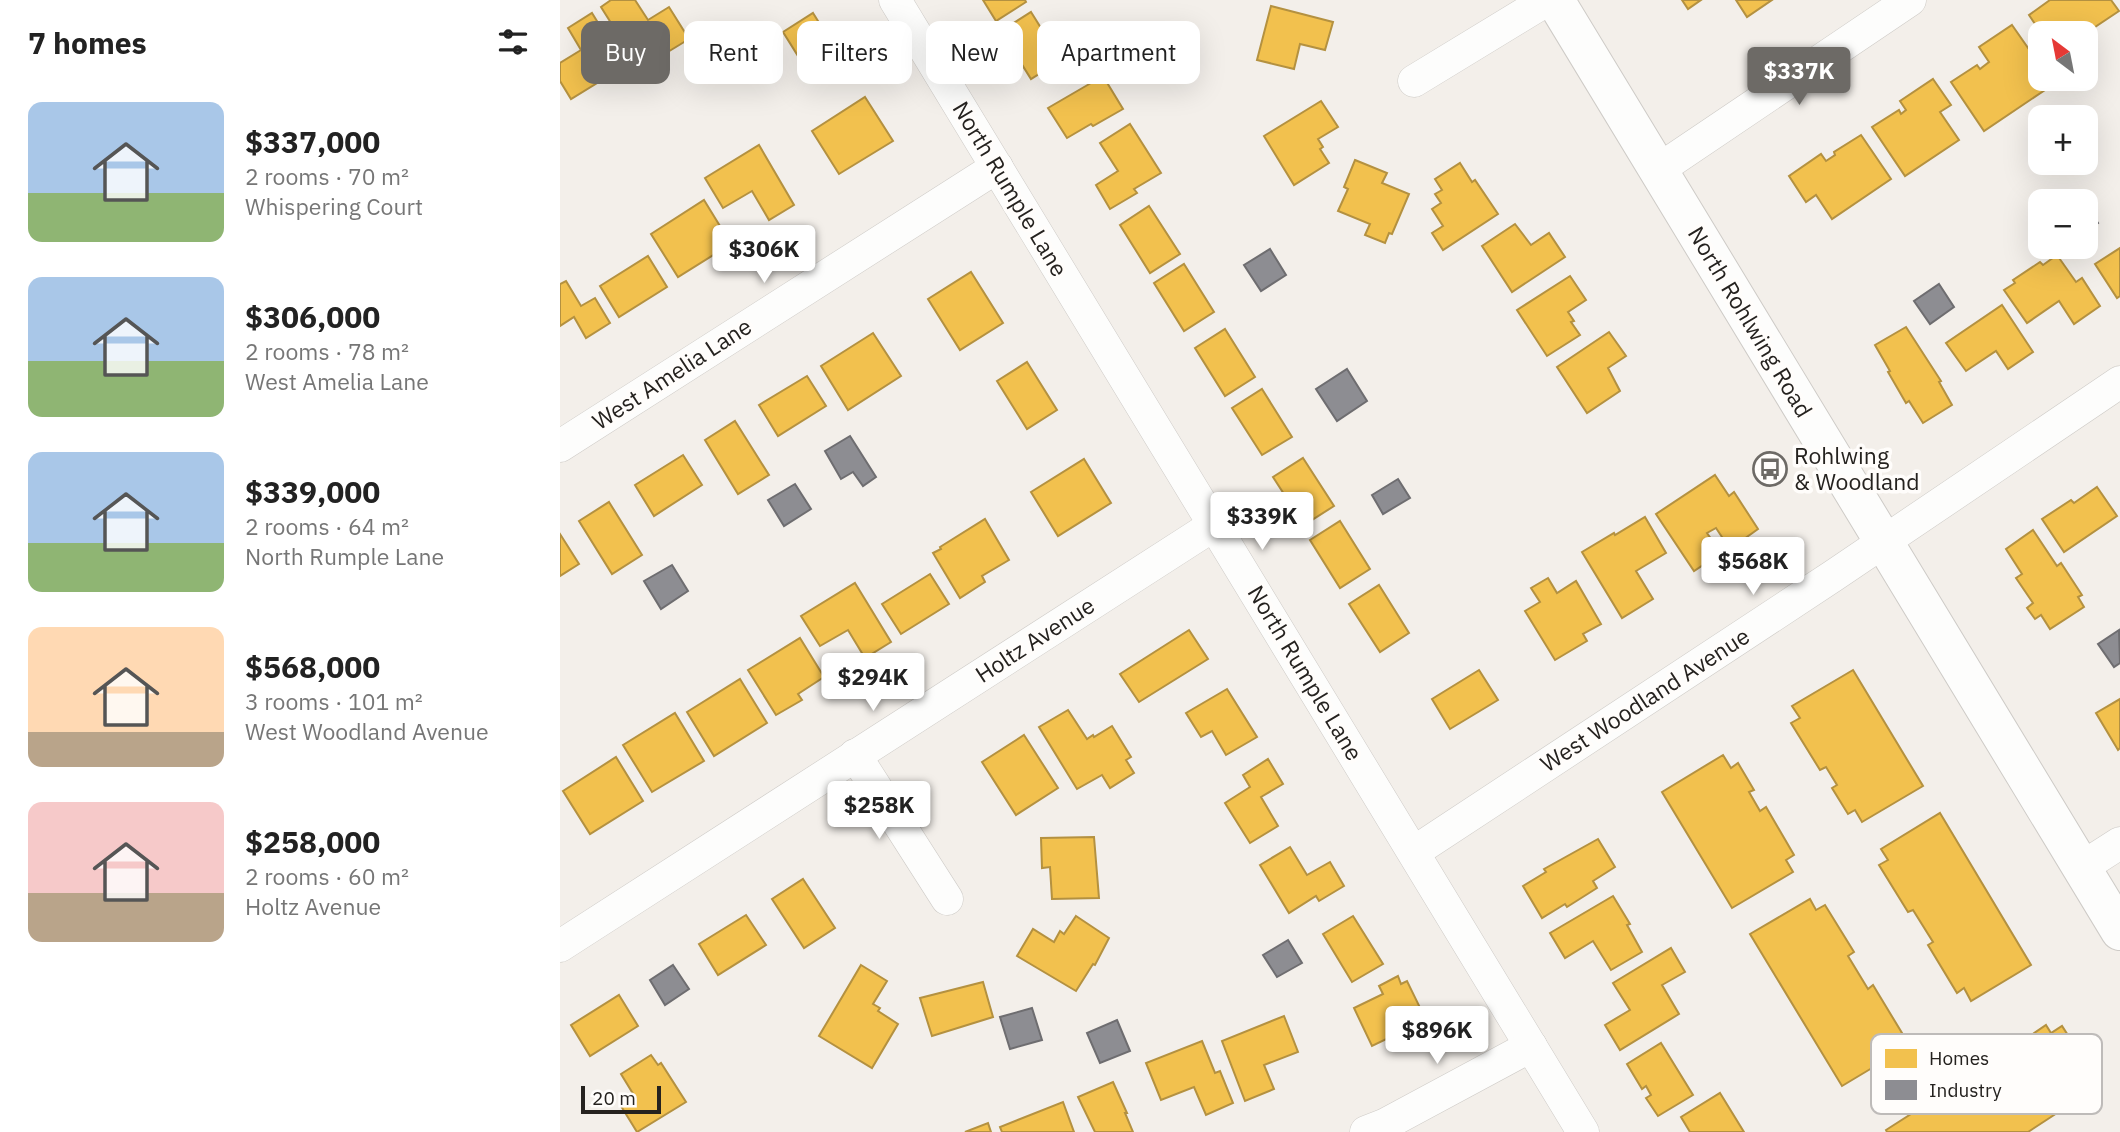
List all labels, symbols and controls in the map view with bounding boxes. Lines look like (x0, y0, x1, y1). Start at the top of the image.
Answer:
chip: Buy (581, 21, 670, 84)
chip: Rent (684, 21, 783, 84)
chip: Filters (797, 21, 912, 84)
chip: New (926, 21, 1023, 84)
chip: Apartment (1037, 21, 1200, 84)
north arrow (2028, 21, 2098, 91)
map controls (2028, 21, 2098, 259)
text: 7 homes (28, 23, 147, 62)
icon: filters (494, 23, 532, 61)
pin: $337K (1750, 48, 1848, 107)
text: $337K (1763, 55, 1835, 85)
street label: North Rumple Lane (947, 95, 1075, 282)
button: + (2028, 105, 2098, 175)
text: $337,000 (245, 122, 380, 161)
icon: home (84, 130, 168, 214)
text: 2 rooms · 70 m² (245, 161, 409, 191)
button: − (2028, 189, 2098, 259)
text: Whispering Court (245, 191, 423, 221)
street label: North Rohlwing Road (1682, 220, 1820, 422)
pin: $306K (715, 226, 813, 285)
text: $306K (728, 233, 800, 263)
text: $306,000 (245, 297, 380, 336)
icon: home (84, 305, 168, 389)
street label: West Amelia Lane (586, 310, 757, 436)
text: 2 rooms · 78 m² (245, 336, 409, 366)
text: West Amelia Lane (245, 366, 429, 396)
place label: Rohlwing & Woodland (1794, 440, 1920, 496)
bus stop icon: Rohlwing & Woodland (1751, 450, 1789, 488)
text: $339,000 (245, 472, 380, 511)
icon: home (84, 480, 168, 564)
pin: $339K (1213, 492, 1311, 552)
text: $339K (1226, 500, 1298, 530)
text: 2 rooms · 64 m² (245, 511, 409, 541)
pin: $568K (1704, 538, 1802, 597)
text: North Rumple Lane (245, 541, 444, 571)
text: $568K (1717, 545, 1789, 575)
street label: North Rumple Lane (1242, 579, 1370, 766)
street label: Holtz Avenue (969, 589, 1100, 689)
street label: West Woodland Avenue (1534, 620, 1755, 778)
text: $568,000 (245, 647, 380, 686)
pin: $294K (824, 654, 922, 713)
icon: home (84, 655, 168, 739)
text: $294K (837, 661, 909, 691)
text: 3 rooms · 101 m² (245, 686, 423, 716)
text: West Woodland Avenue (245, 716, 489, 746)
pin: $258K (830, 782, 928, 841)
text: $258K (843, 789, 915, 819)
text: $258,000 (245, 822, 380, 861)
icon: home (84, 830, 168, 914)
text: 2 rooms · 60 m² (245, 861, 409, 891)
text: Holtz Avenue (245, 891, 381, 921)
pin: $896K (1388, 1006, 1486, 1066)
text: $896K (1401, 1014, 1473, 1044)
legend (1871, 1034, 2102, 1114)
text: Homes (1929, 1046, 1989, 1070)
text: Industry (1929, 1078, 2002, 1102)
scale bar (581, 1083, 662, 1115)
text: 20 m (592, 1086, 636, 1110)

